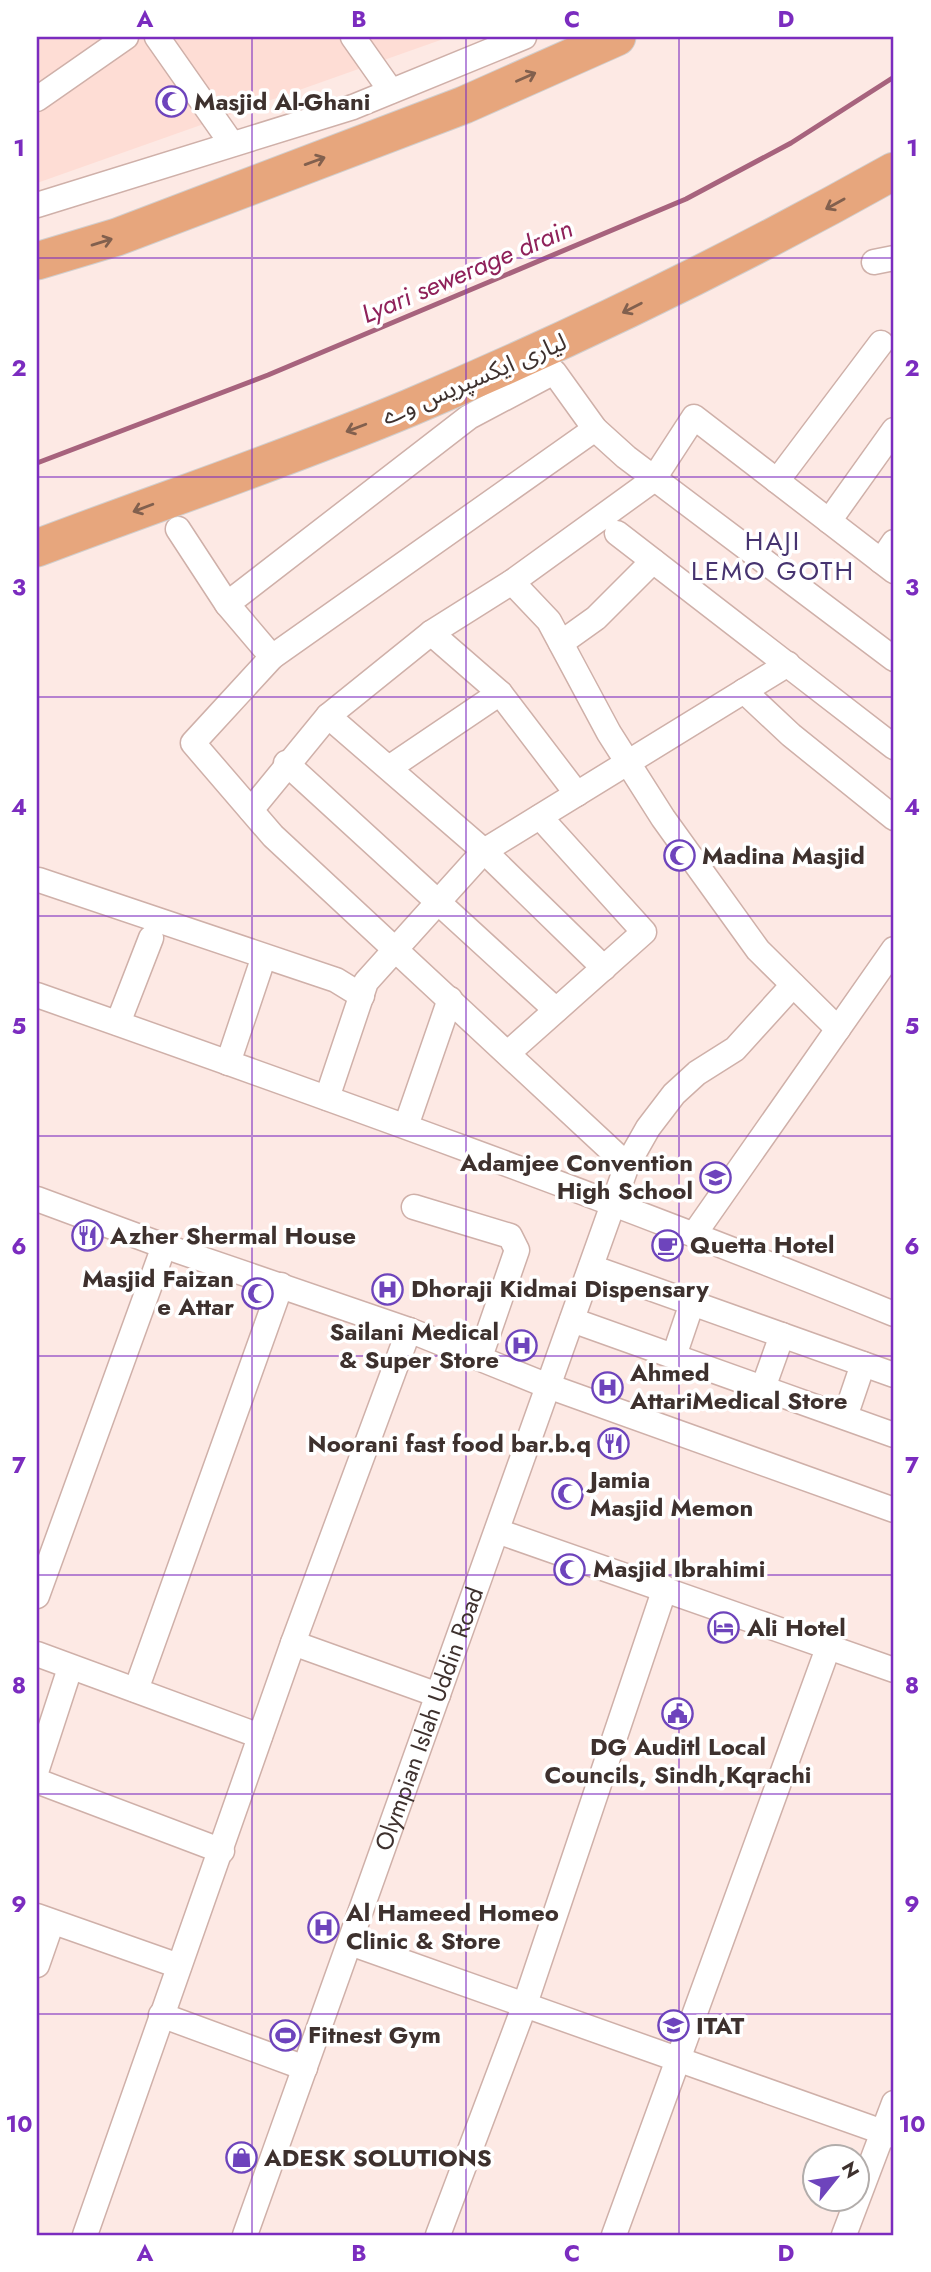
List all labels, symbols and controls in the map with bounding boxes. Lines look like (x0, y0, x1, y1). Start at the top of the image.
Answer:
text: A (136, 2, 154, 36)
text: B (351, 2, 367, 36)
text: C (564, 2, 580, 36)
text: D (778, 2, 795, 36)
one-way arrow (515, 70, 536, 83)
place label: Masjid Al-Ghani (194, 84, 370, 119)
mosque icon: Masjid Al-Ghani (154, 85, 188, 119)
text: 1 (13, 131, 25, 165)
text: 1 (906, 131, 918, 165)
one-way arrow (303, 153, 325, 166)
one-way arrow (825, 198, 845, 212)
water label: Lyari sewerage drain (355, 209, 579, 333)
one-way arrow (91, 234, 113, 247)
one-way arrow (622, 301, 643, 315)
street label: لیاری ایکسپریس وے (376, 324, 572, 433)
text: 2 (11, 351, 27, 385)
text: 2 (904, 351, 920, 385)
one-way arrow (346, 423, 368, 435)
one-way arrow (133, 503, 155, 515)
district label: HAJI LEMO GOTH (691, 522, 855, 590)
text: 3 (12, 570, 26, 604)
text: 3 (905, 570, 919, 604)
text: 4 (11, 790, 27, 824)
text: 4 (904, 790, 920, 824)
place label: Madina Masjid (702, 838, 865, 873)
mosque icon: Madina Masjid (662, 839, 696, 873)
text: 5 (12, 1009, 26, 1043)
text: 5 (905, 1009, 919, 1043)
place label: Adamjee Convention High School (459, 1145, 693, 1208)
school or university icon: Adamjee Convention High School (699, 1160, 733, 1194)
place label: Azher Shermal House (109, 1218, 356, 1253)
restaurant icon: Azher Shermal House (70, 1219, 104, 1253)
place label: Quetta Hotel (690, 1227, 835, 1262)
cafe icon: Quetta Hotel (650, 1228, 684, 1262)
text: 6 (11, 1229, 27, 1263)
text: 6 (904, 1229, 920, 1263)
place label: Masjid Faizan e Attar (82, 1261, 234, 1324)
place label: Dhoraji Kidmai Dispensary (411, 1271, 709, 1306)
hospital icon: Dhoraji Kidmai Dispensary (371, 1272, 405, 1306)
mosque icon: Masjid Faizan e Attar (240, 1276, 274, 1310)
place label: Sailani Medical & Super Store (330, 1314, 499, 1377)
hospital icon: Sailani Medical & Super Store (505, 1329, 539, 1363)
place label: Ahmed AttariMedical Store (629, 1355, 847, 1418)
hospital icon: Ahmed AttariMedical Store (590, 1370, 624, 1404)
place label: Noorani fast food bar.b.q (308, 1426, 591, 1461)
restaurant icon: Noorani fast food bar.b.q (597, 1427, 631, 1461)
text: 7 (12, 1448, 26, 1482)
text: 7 (905, 1448, 919, 1482)
place label: Jamia Masjid Memon (586, 1462, 753, 1525)
mosque icon: Jamia Masjid Memon (550, 1477, 584, 1511)
place label: Masjid Ibrahimi (593, 1551, 765, 1586)
mosque icon: Masjid Ibrahimi (553, 1552, 587, 1586)
street label: Olympian Islah Uddin Road (366, 1582, 492, 1855)
place label: Ali Hotel (746, 1610, 846, 1645)
hotel icon: Ali Hotel (707, 1611, 741, 1645)
text: 8 (12, 1668, 26, 1702)
text: 8 (905, 1668, 919, 1702)
public building icon: DG Auditl Local Councils, Sindh,Kqrachi (661, 1696, 695, 1730)
place label: DG Auditl Local Councils, Sindh,Kqrachi (545, 1729, 811, 1792)
text: 9 (11, 1887, 27, 1921)
text: 9 (904, 1887, 920, 1921)
place label: Al Hameed Homeo Clinic & Store (345, 1895, 559, 1958)
hospital icon: Al Hameed Homeo Clinic & Store (306, 1910, 340, 1944)
place label: ITAT (696, 2008, 745, 2043)
school or university icon: ITAT (656, 2009, 690, 2043)
place label: Fitnest Gym (308, 2017, 441, 2052)
sports icon: Fitnest Gym (268, 2018, 302, 2052)
text: 10 (6, 2107, 32, 2141)
text: 10 (899, 2107, 925, 2141)
place label: ADESK SOLUTIONS (263, 2140, 492, 2175)
shop icon: ADESK SOLUTIONS (224, 2141, 258, 2175)
north arrow (802, 2142, 872, 2212)
text: N (835, 2156, 866, 2183)
text: A (136, 2236, 154, 2270)
text: B (351, 2236, 367, 2270)
text: C (564, 2236, 580, 2270)
text: D (778, 2236, 795, 2270)

